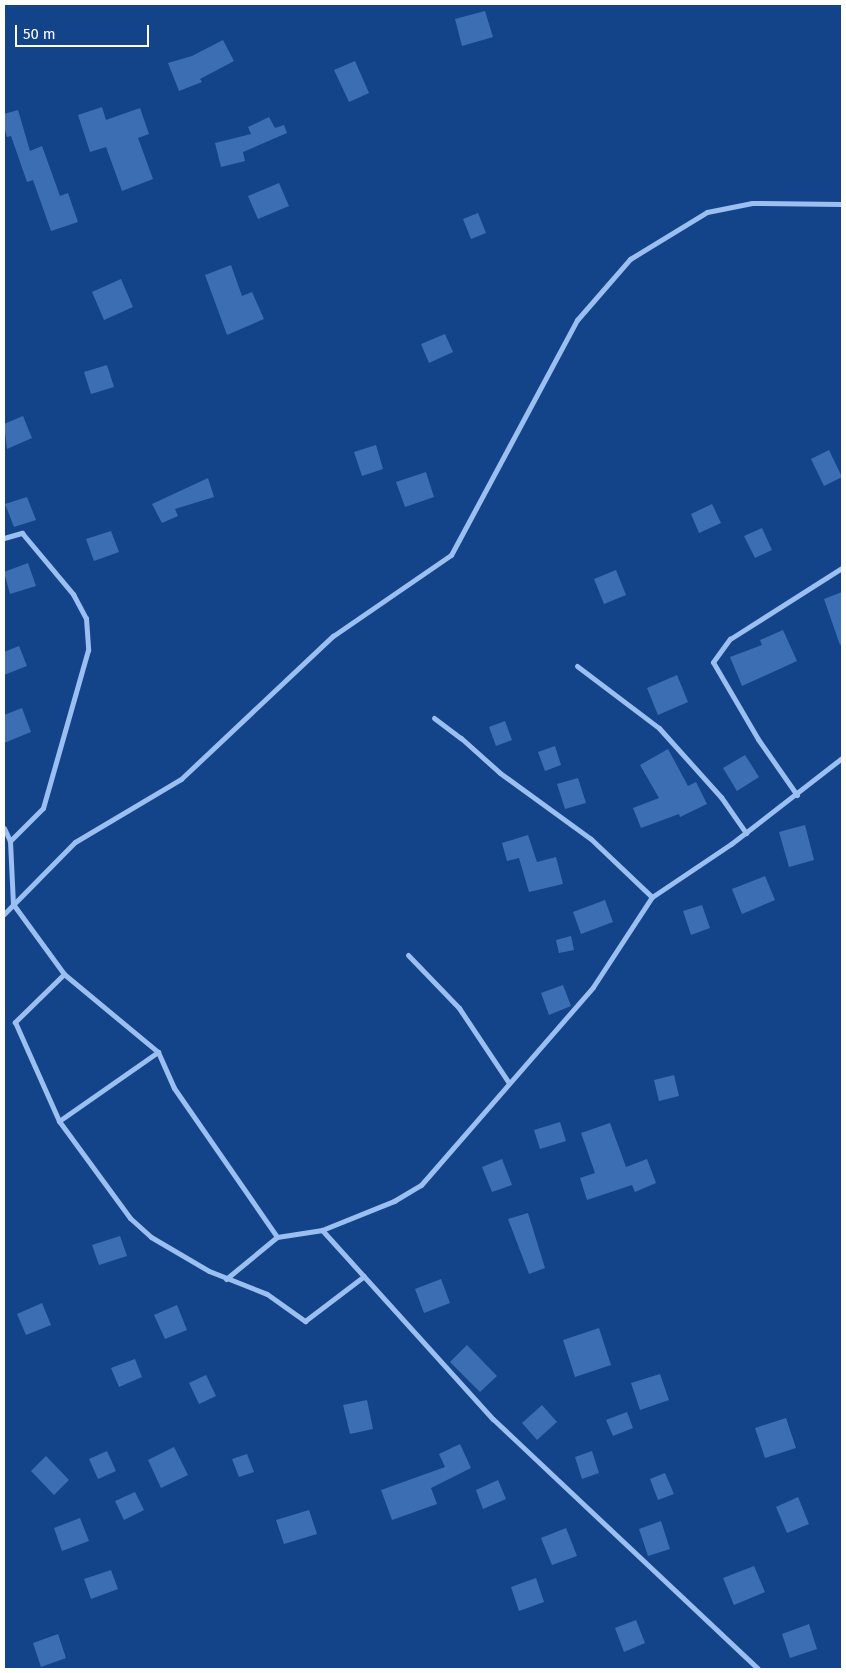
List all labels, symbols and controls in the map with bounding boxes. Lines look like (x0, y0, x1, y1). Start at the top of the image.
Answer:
scale bar (18, 15, 151, 47)
text: 50 m (23, 25, 56, 43)

